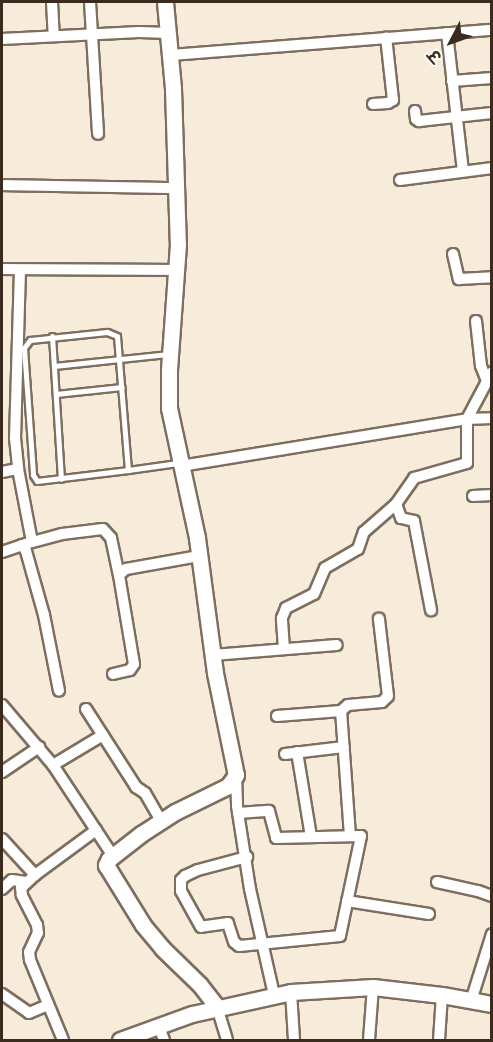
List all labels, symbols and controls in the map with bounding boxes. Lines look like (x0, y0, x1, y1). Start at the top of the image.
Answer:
north arrow (421, 12, 481, 72)
text: उ (426, 44, 448, 64)

